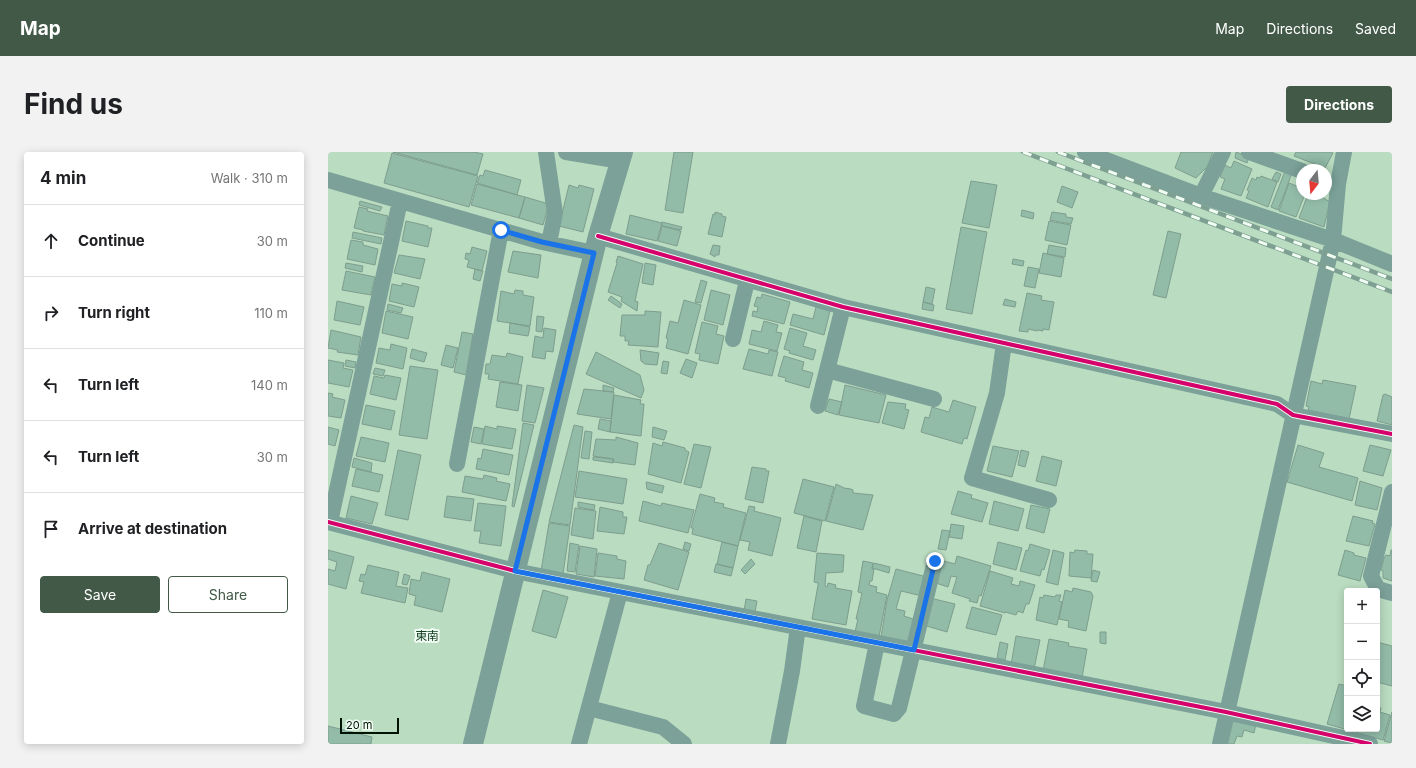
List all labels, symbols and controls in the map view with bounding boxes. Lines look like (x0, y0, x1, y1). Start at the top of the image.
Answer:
text: Map (20, 17, 61, 40)
text: Map (1215, 20, 1244, 37)
text: Directions (1266, 20, 1333, 37)
text: Saved (1355, 20, 1396, 37)
button: Directions (1286, 86, 1392, 123)
text: Find us (24, 87, 123, 121)
north arrow (1296, 164, 1332, 200)
text: 4 min (40, 168, 86, 188)
text: Walk · 310 m (211, 170, 288, 186)
route start (492, 221, 510, 239)
icon: ahead (40, 230, 62, 252)
text: Continue (78, 231, 145, 250)
text: 30 m (257, 233, 288, 249)
icon: right (40, 302, 62, 324)
text: Turn right (78, 303, 150, 322)
text: 110 m (254, 305, 288, 321)
icon: left (40, 374, 62, 396)
text: Turn left (78, 375, 139, 394)
text: 140 m (251, 377, 288, 393)
icon: left (40, 446, 62, 468)
text: Turn left (78, 447, 139, 466)
text: 30 m (257, 449, 288, 465)
icon: arrive (40, 518, 62, 540)
text: Arrive at destination (78, 519, 227, 538)
route end (926, 552, 944, 570)
button: Save (40, 576, 160, 613)
button: Share (168, 576, 288, 613)
map controls (1344, 588, 1380, 732)
button: + (1344, 588, 1380, 624)
button: − (1344, 624, 1380, 660)
district label: 東南 (415, 628, 439, 643)
button: locate (1344, 660, 1380, 696)
button: layers (1344, 696, 1380, 732)
scale bar (340, 716, 399, 735)
text: 20 m (346, 718, 372, 732)

